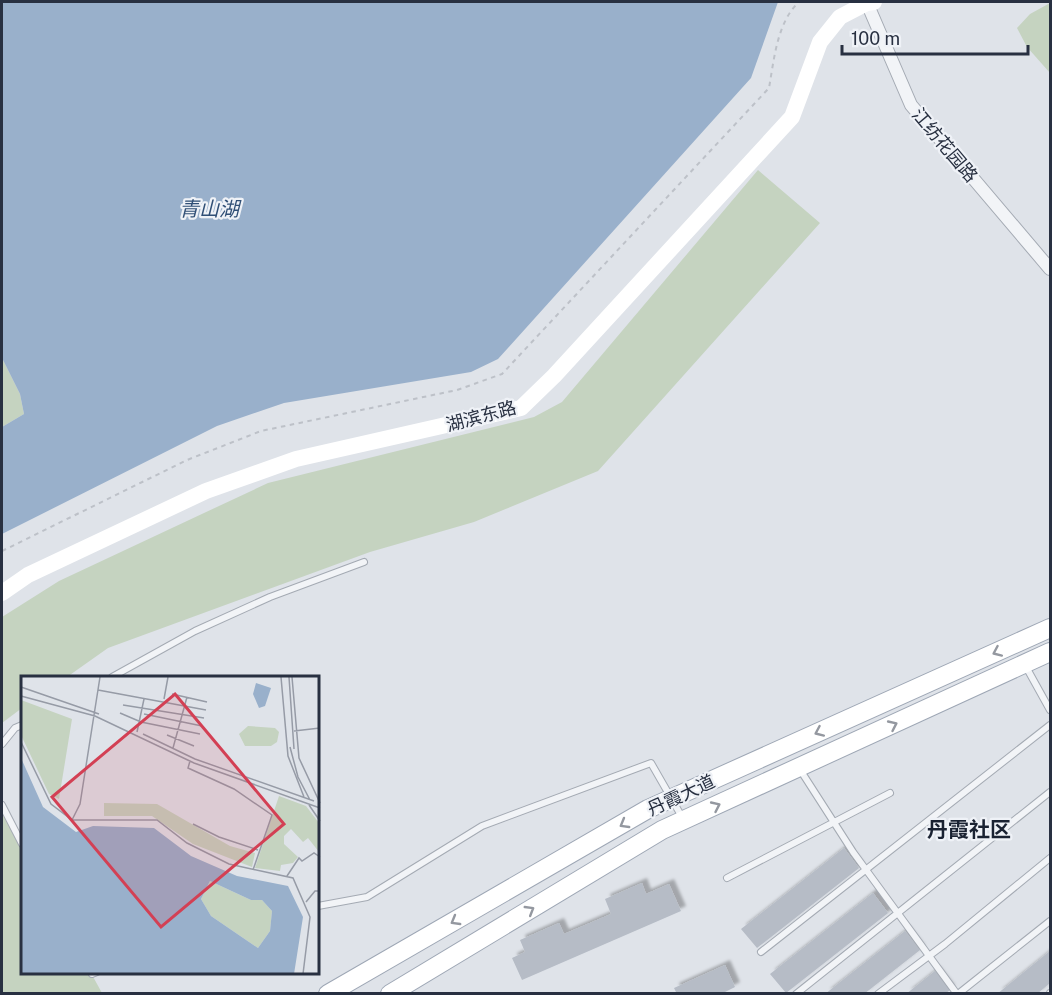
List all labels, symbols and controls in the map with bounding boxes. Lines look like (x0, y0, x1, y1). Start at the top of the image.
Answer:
scale bar (842, 18, 1028, 56)
text: 100 m (851, 28, 900, 49)
street label: 江纺花园路 (908, 104, 982, 186)
water label: 青山湖 (179, 197, 242, 221)
street label: 湖滨东路 (444, 397, 518, 435)
one-way arrow (993, 645, 1004, 657)
inset map (21, 676, 320, 974)
one-way arrow (886, 720, 897, 732)
one-way arrow (815, 725, 826, 737)
street label: 丹霞大道 (644, 770, 718, 820)
one-way arrow (709, 801, 720, 813)
one-way arrow (620, 816, 630, 828)
district label: 丹霞社区 (927, 817, 1011, 842)
one-way arrow (524, 905, 534, 917)
one-way arrow (451, 913, 461, 925)

